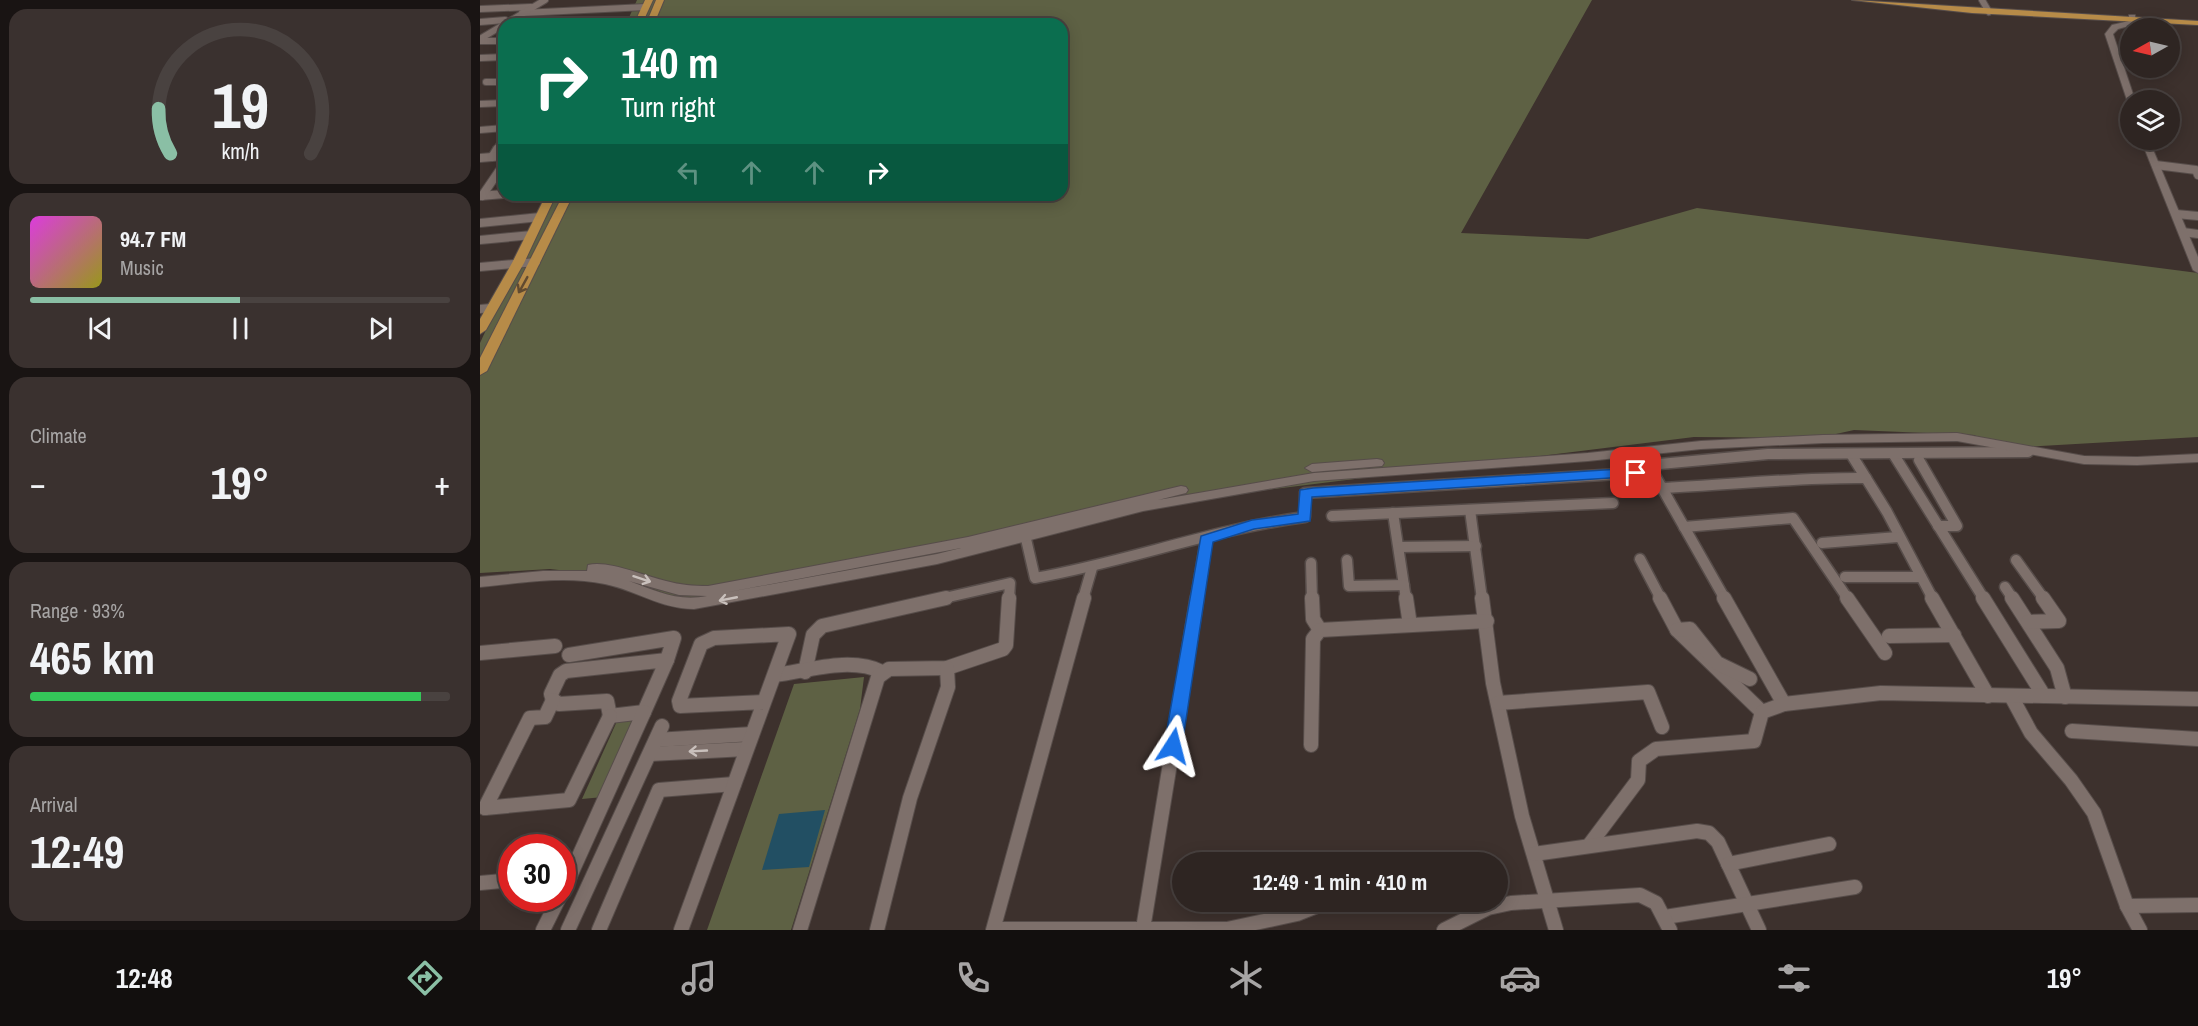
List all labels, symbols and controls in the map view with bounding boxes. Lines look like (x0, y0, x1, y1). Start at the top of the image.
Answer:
north arrow (2120, 18, 2180, 78)
map controls (2120, 18, 2180, 150)
text: 140 m (621, 35, 719, 91)
icon: right (522, 42, 600, 120)
text: 19 (212, 63, 268, 147)
text: Turn right (621, 89, 715, 125)
button: layers (2120, 90, 2180, 150)
text: km/h (221, 137, 259, 166)
icon: left (672, 156, 705, 189)
icon: ahead (735, 156, 768, 189)
icon: ahead (798, 156, 831, 189)
icon: right (861, 156, 894, 189)
text: 94.7 FM (120, 224, 186, 254)
text: Music (120, 254, 164, 281)
one-way arrow (517, 276, 529, 293)
icon: previous (84, 312, 117, 345)
icon: pause (224, 312, 257, 345)
icon: next (364, 312, 397, 345)
text: Climate (30, 422, 87, 449)
pin (1610, 447, 1661, 498)
text: 19° (210, 452, 270, 513)
icon: arrive (1619, 456, 1652, 489)
text: − (30, 461, 46, 505)
text: + (434, 461, 450, 505)
one-way arrow (632, 575, 651, 586)
one-way arrow (719, 594, 739, 605)
text: Range · 93% (30, 597, 125, 624)
text: 465 km (30, 627, 155, 688)
position arrow (1141, 714, 1205, 778)
one-way arrow (688, 746, 708, 757)
text: Arrival (30, 791, 77, 818)
text: 12:49 (30, 821, 124, 882)
speed limit sign: 30 (498, 834, 576, 912)
text: 12:49 · 1 min · 410 m (1253, 867, 1427, 897)
icon: directions (404, 957, 446, 999)
icon: music (678, 957, 720, 999)
icon: phone (952, 957, 994, 999)
icon: climate (1225, 957, 1267, 999)
icon: car (1499, 957, 1541, 999)
icon: filters (1773, 957, 1815, 999)
text: 12:48 (116, 960, 172, 996)
text: 19° (2047, 960, 2082, 996)

